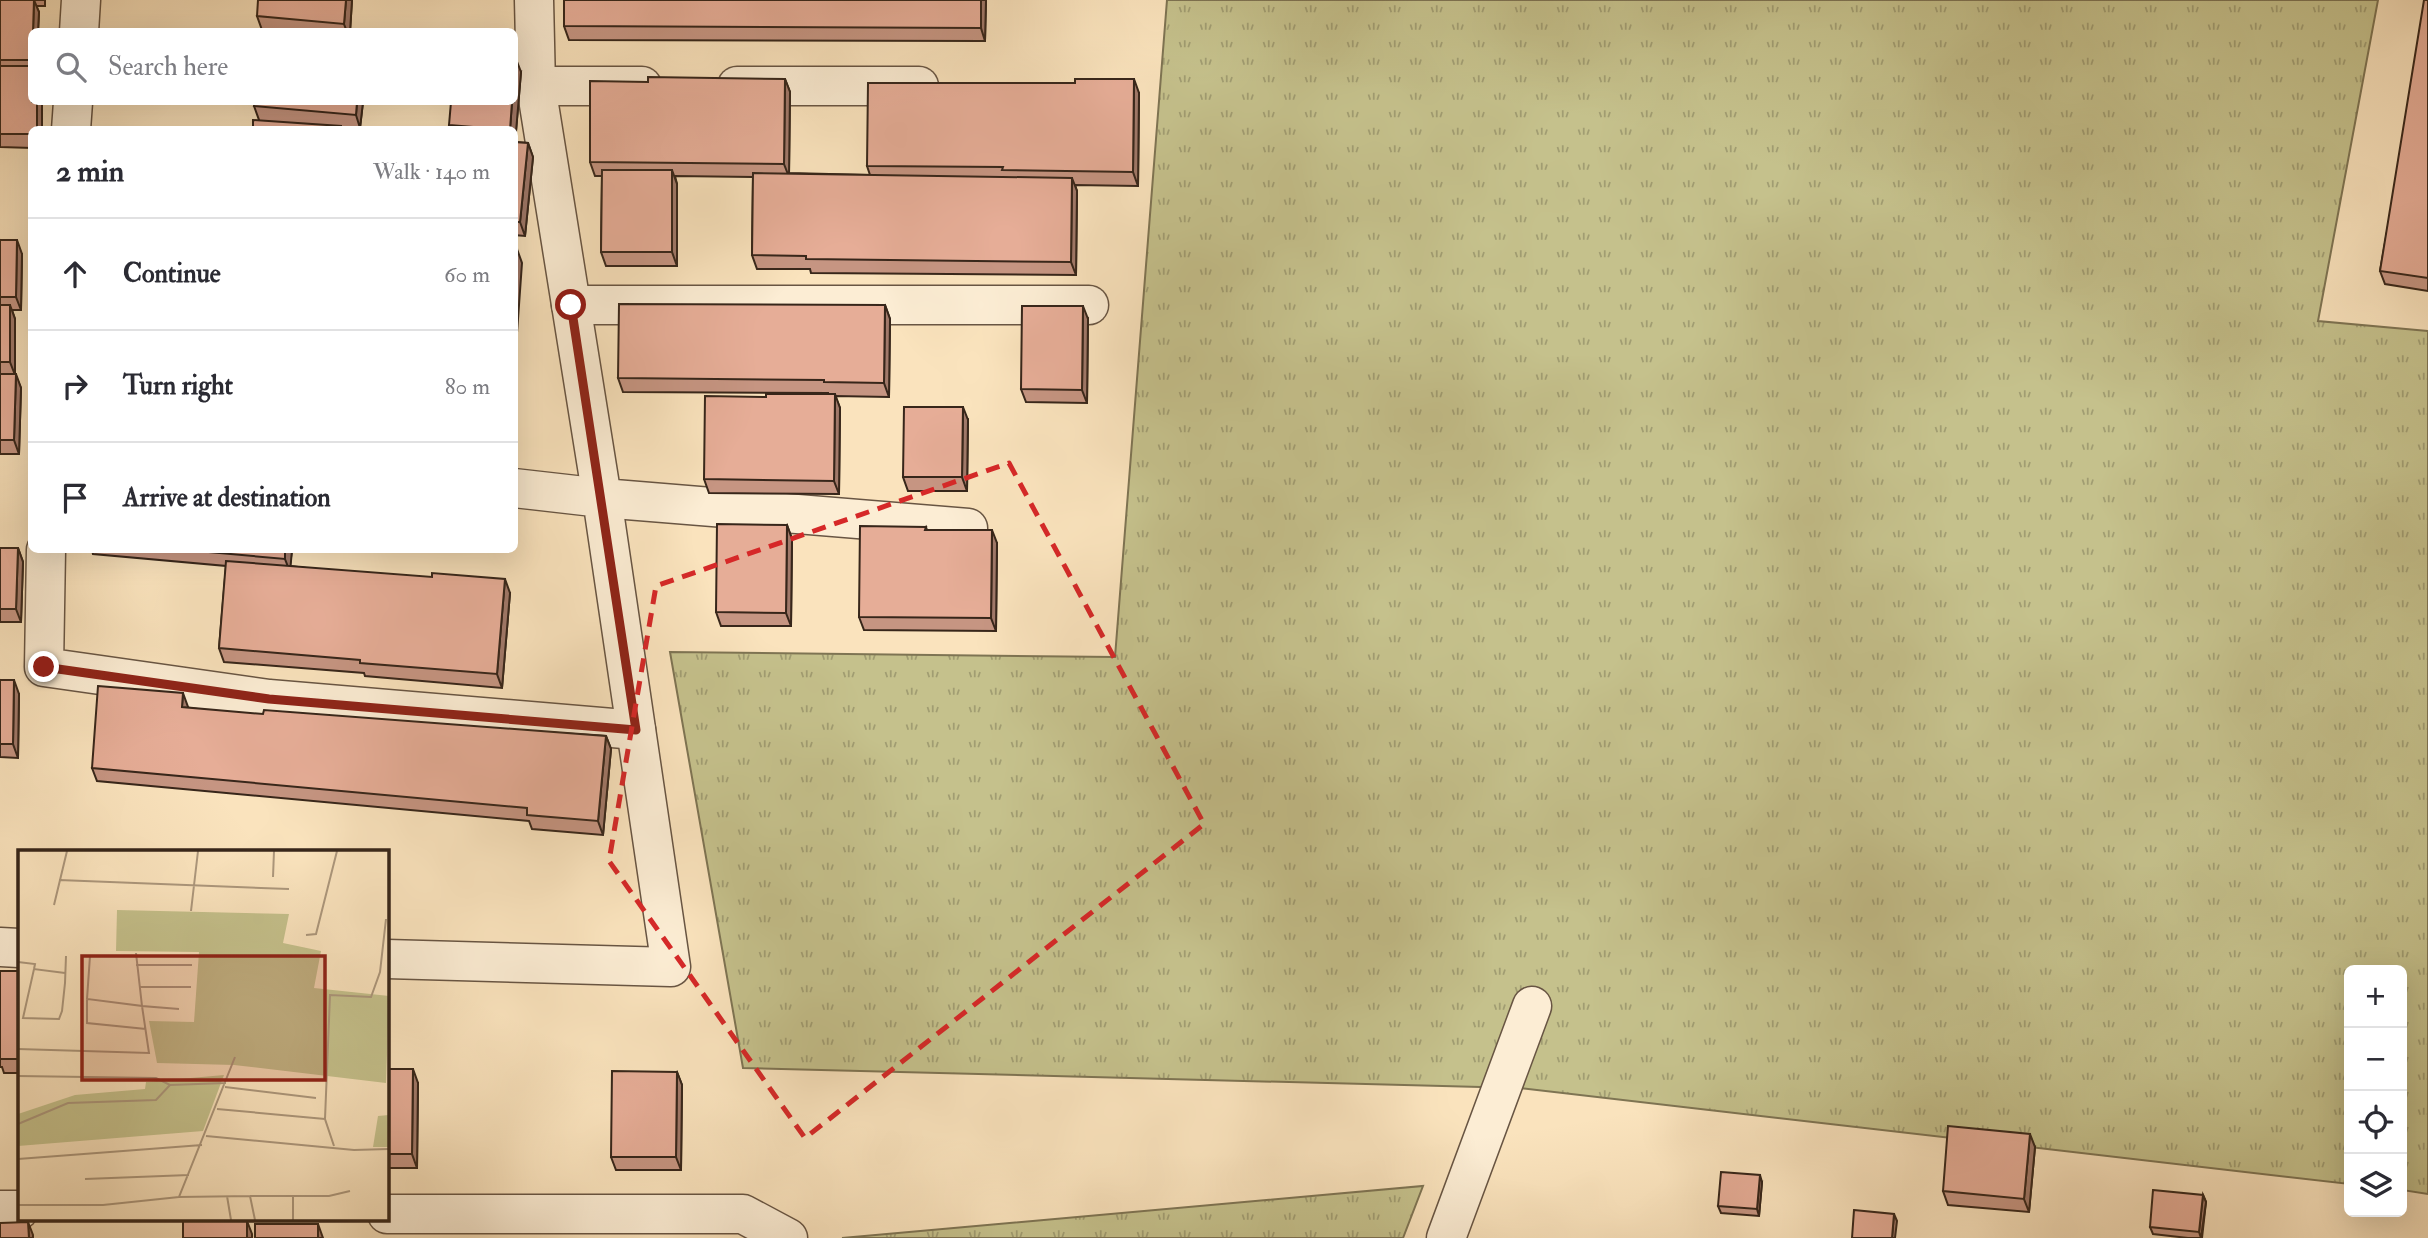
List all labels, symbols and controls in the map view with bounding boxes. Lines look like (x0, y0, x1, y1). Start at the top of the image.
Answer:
search box (28, 28, 518, 105)
icon: search (52, 48, 90, 86)
text: Search here (108, 51, 228, 83)
text: 2 min (56, 153, 124, 190)
text: Walk · 140 m (373, 157, 490, 186)
icon: ahead (56, 255, 94, 293)
text: Continue (123, 258, 221, 290)
text: 60 m (444, 260, 490, 289)
route start (555, 289, 586, 320)
icon: right (56, 367, 94, 405)
text: Turn right (123, 370, 233, 402)
text: 80 m (445, 372, 490, 401)
icon: arrive (56, 479, 94, 517)
text: Arrive at destination (123, 482, 331, 514)
route end (28, 651, 59, 682)
inset map (18, 850, 388, 1220)
map controls (2344, 965, 2407, 1217)
button: + (2344, 965, 2407, 1028)
button: − (2344, 1028, 2407, 1091)
button: locate (2344, 1091, 2407, 1154)
button: layers (2344, 1154, 2407, 1217)

